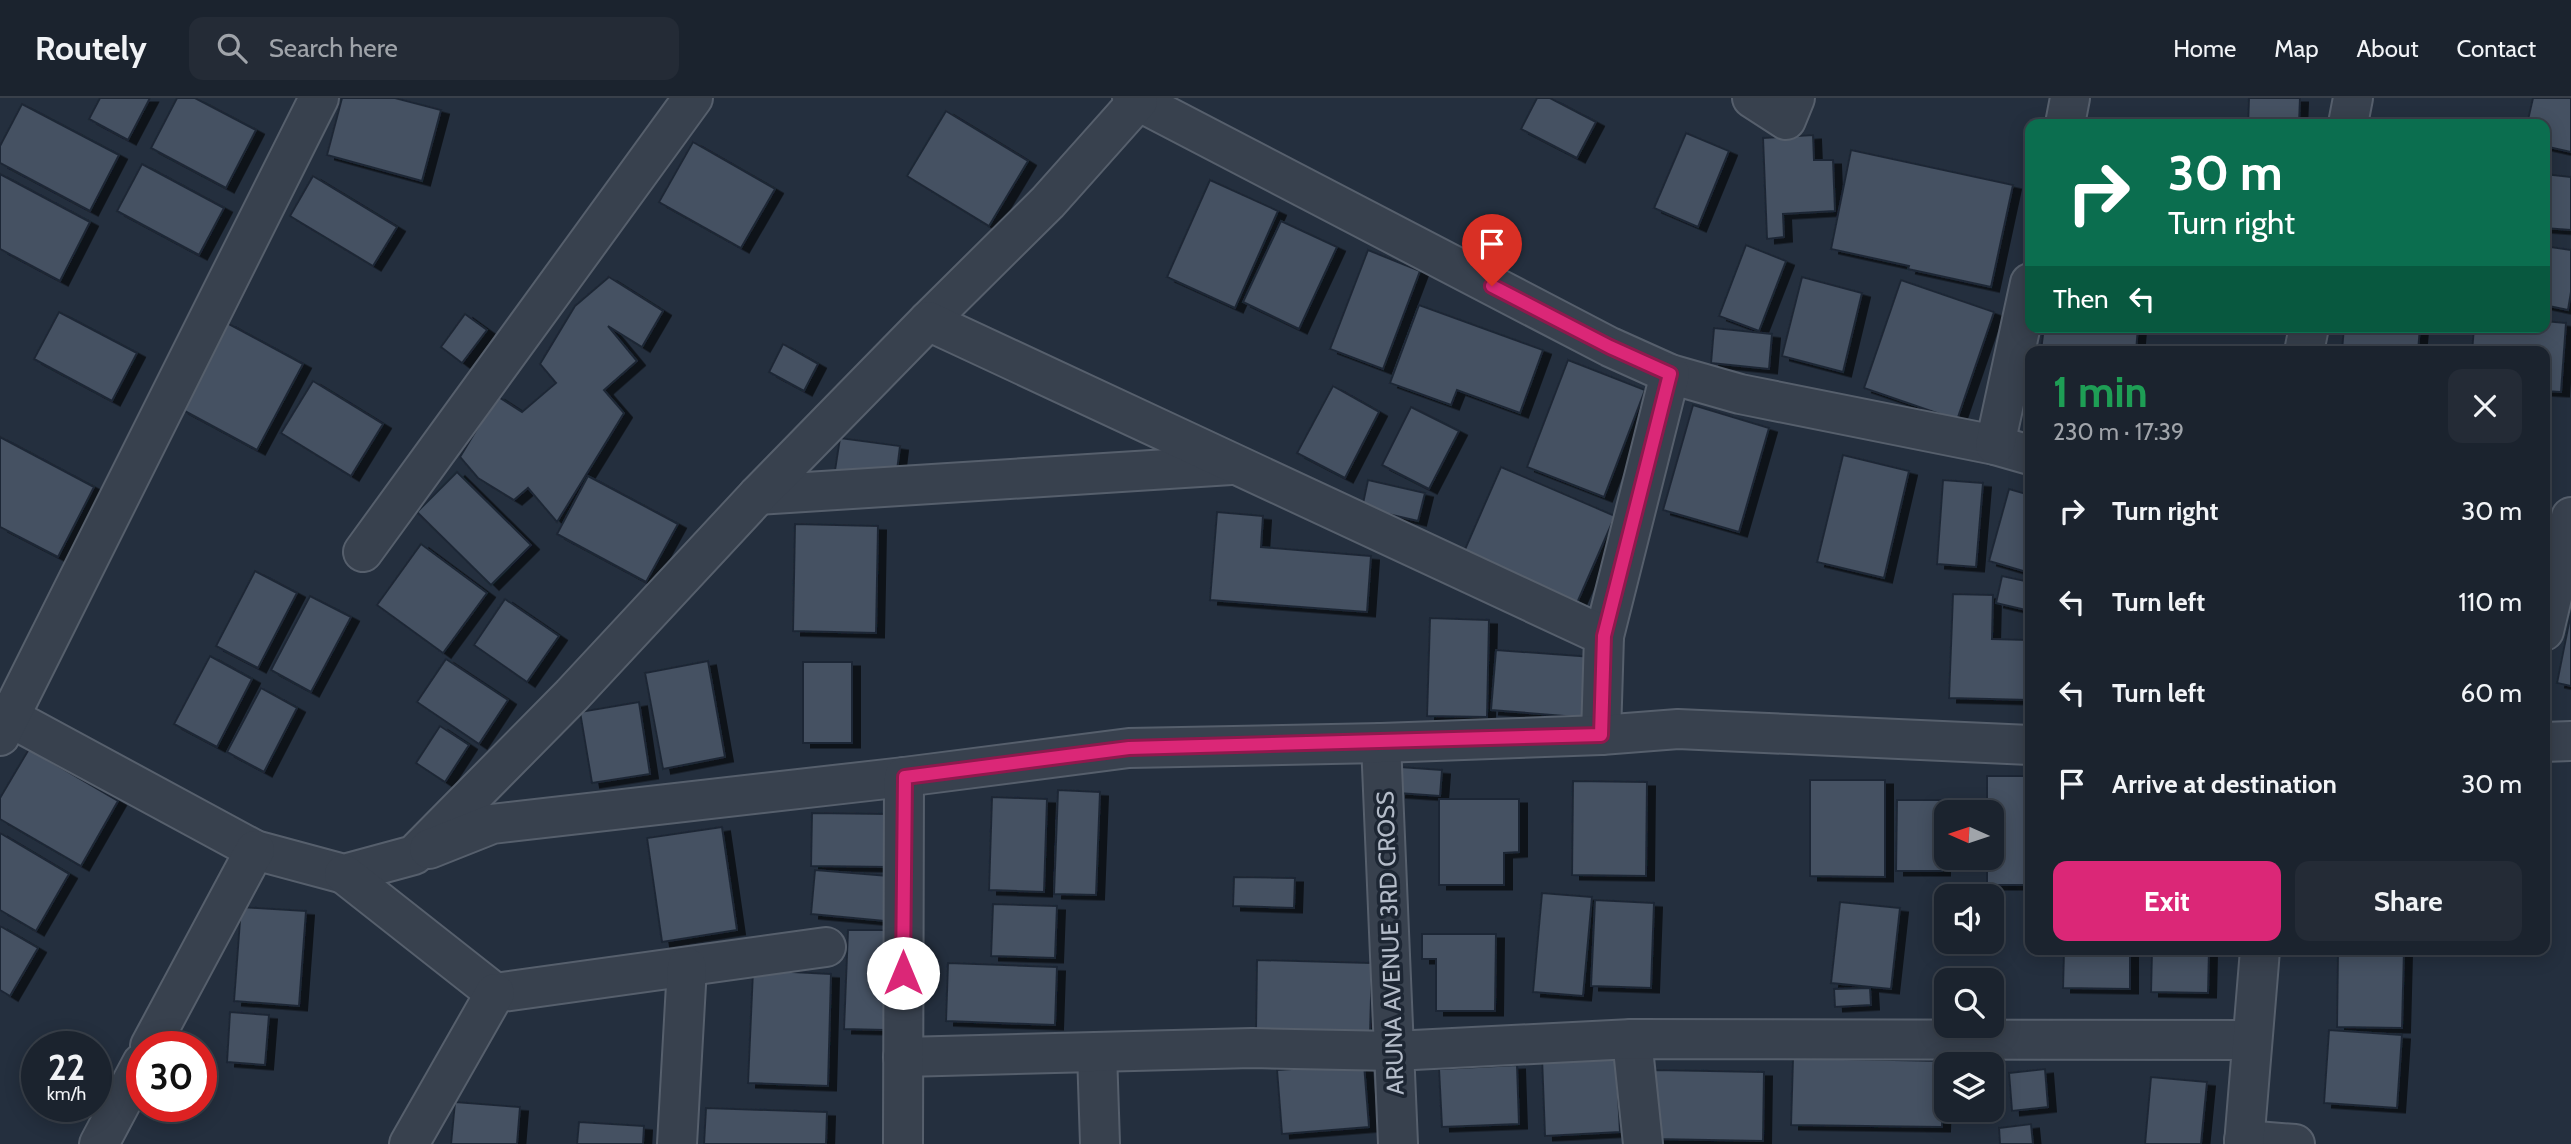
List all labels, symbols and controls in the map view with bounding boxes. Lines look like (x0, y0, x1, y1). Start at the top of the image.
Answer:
search box (189, 17, 679, 80)
text: Routely (35, 28, 147, 68)
icon: search (213, 29, 251, 67)
text: Search here (269, 32, 398, 64)
text: Home (2173, 34, 2236, 63)
text: Map (2274, 34, 2319, 63)
text: About (2357, 34, 2419, 63)
text: Contact (2457, 34, 2536, 63)
text: 30 m (2168, 143, 2283, 202)
icon: right (2053, 147, 2144, 238)
text: Turn right (2168, 203, 2295, 242)
pin (1462, 214, 1522, 286)
icon: arrive (1473, 225, 1511, 263)
icon: left (2123, 280, 2161, 318)
text: Then (2053, 283, 2109, 315)
text: 1 min (2053, 366, 2148, 418)
button: close (2448, 369, 2522, 443)
text: 230 m · 17:39 (2053, 418, 2184, 446)
icon: right (2053, 492, 2091, 530)
text: Turn right (2112, 495, 2218, 527)
text: 30 m (2461, 495, 2522, 527)
icon: left (2053, 583, 2091, 621)
text: Turn left (2112, 586, 2205, 618)
text: 110 m (2458, 586, 2522, 618)
icon: left (2053, 674, 2091, 712)
text: Turn left (2112, 677, 2205, 709)
text: 60 m (2460, 677, 2522, 709)
icon: arrive (2053, 765, 2091, 803)
text: Arrive at destination (2112, 768, 2337, 800)
text: 30 m (2461, 768, 2522, 800)
street label: ARUNA AVENUE 3RD CROSS (1370, 790, 1410, 1096)
north arrow (1934, 800, 2004, 870)
map controls (1934, 800, 2004, 1122)
button: Exit (2053, 861, 2281, 941)
button: Share (2295, 861, 2522, 941)
button: sound (1934, 884, 2004, 954)
position arrow (866, 936, 940, 1010)
button: search (1934, 968, 2004, 1038)
speed limit sign: 30 (126, 1031, 217, 1122)
text: 22 (48, 1046, 85, 1089)
button: layers (1934, 1052, 2004, 1122)
text: km/h (47, 1083, 86, 1105)

